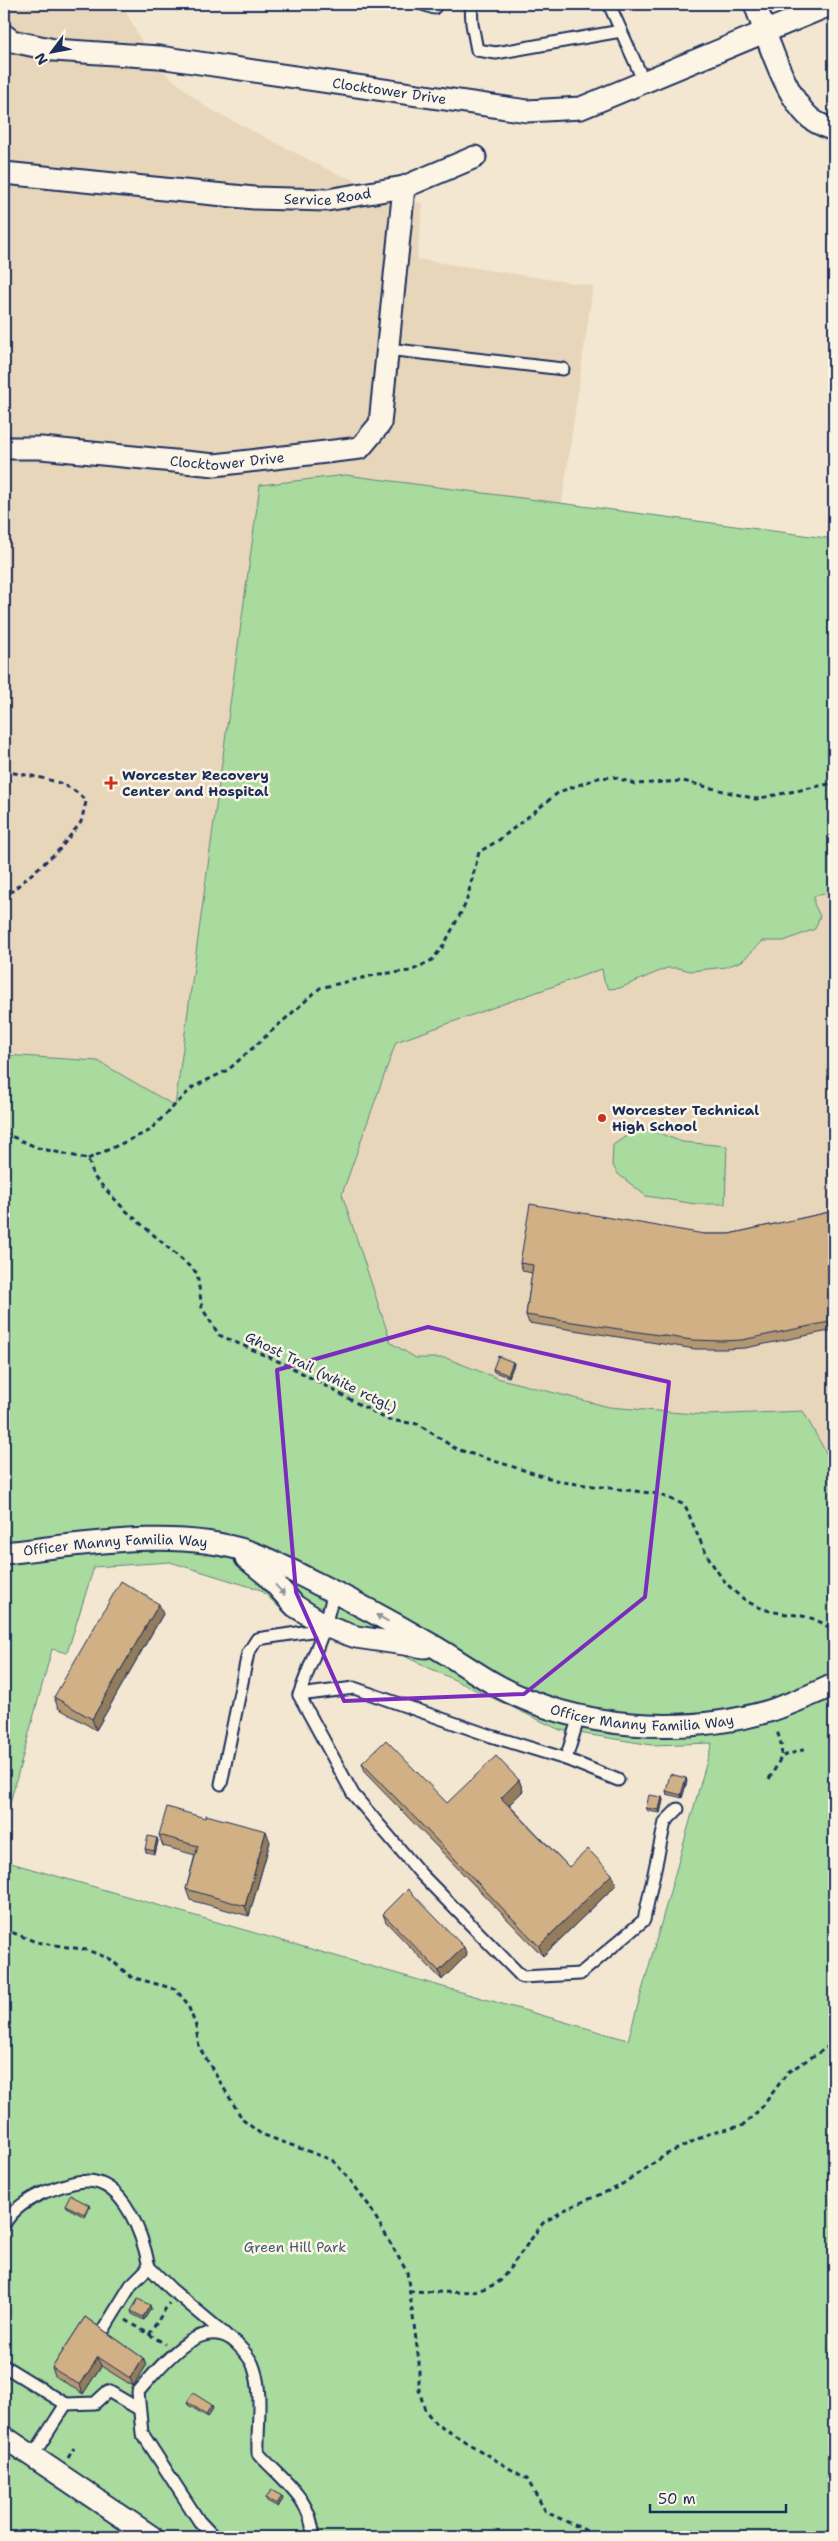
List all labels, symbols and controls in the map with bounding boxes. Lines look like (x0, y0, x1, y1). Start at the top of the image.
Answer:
north arrow (28, 28, 78, 78)
text: N (30, 49, 52, 68)
street label: Clocktower Drive (331, 74, 448, 108)
street label: Service Road (284, 184, 373, 209)
street label: Clocktower Drive (169, 448, 285, 474)
place label: Worcester Recovery Center and Hospital (122, 766, 269, 800)
marker: Worcester Recovery Center and Hospital (104, 776, 118, 790)
place label: Worcester Technical High School (612, 1101, 759, 1135)
marker: Worcester Technical High School (596, 1112, 608, 1124)
street label: Ghost Trail (white rctgl.) (242, 1327, 400, 1417)
street label: Officer Manny Familia Way (22, 1530, 209, 1560)
one-way arrow (274, 1583, 286, 1595)
one-way arrow (375, 1614, 390, 1622)
street label: Officer Manny Familia Way (548, 1700, 735, 1734)
park label: Green Hill Park (244, 2238, 346, 2256)
scale bar (650, 2481, 787, 2513)
text: 50 m (658, 2489, 696, 2509)

